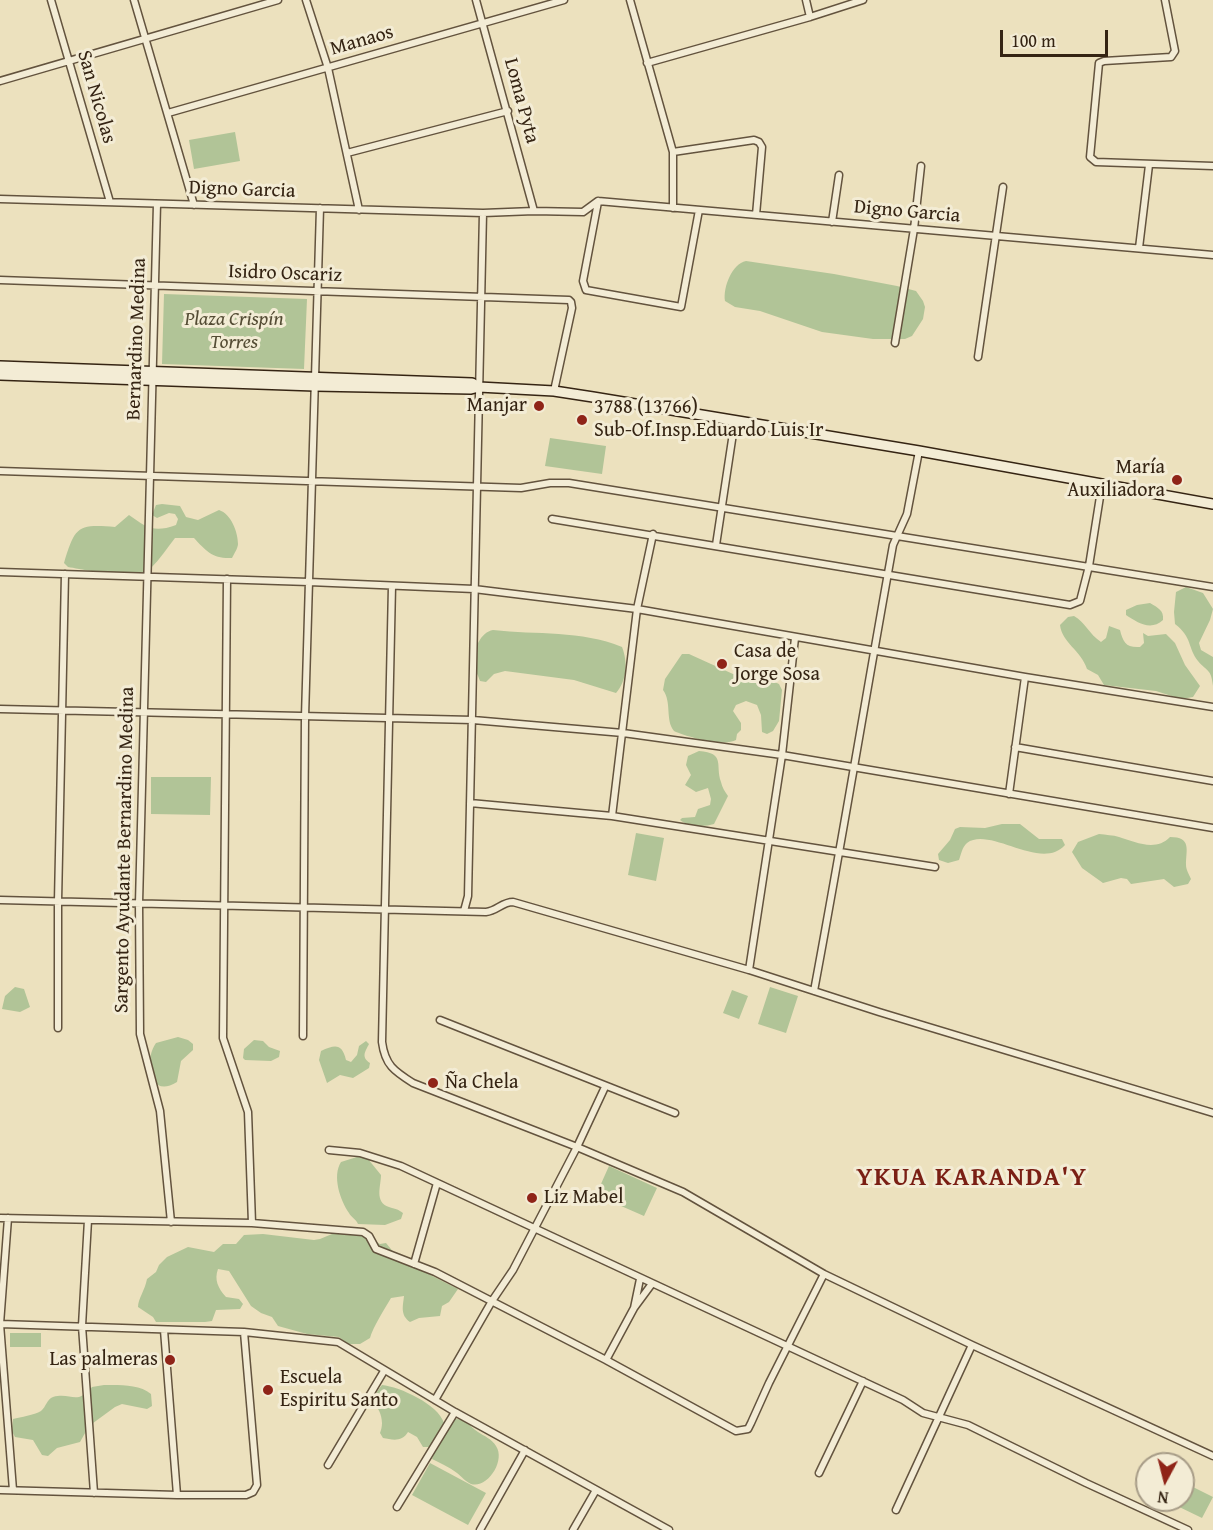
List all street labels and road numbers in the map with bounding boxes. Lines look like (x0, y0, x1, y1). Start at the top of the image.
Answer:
street label: Manaos (328, 21, 396, 61)
street label: San Nicolas (71, 48, 121, 146)
street label: Loma Pyta (498, 56, 544, 146)
street label: Digno Garcia (188, 176, 296, 204)
street label: Digno Garcia (853, 195, 961, 229)
street label: Bernardino Medina (122, 257, 152, 421)
street label: Isidro Oscariz (228, 260, 342, 288)
street label: Sargento Ayudante Bernardino Medina (110, 687, 140, 1013)

